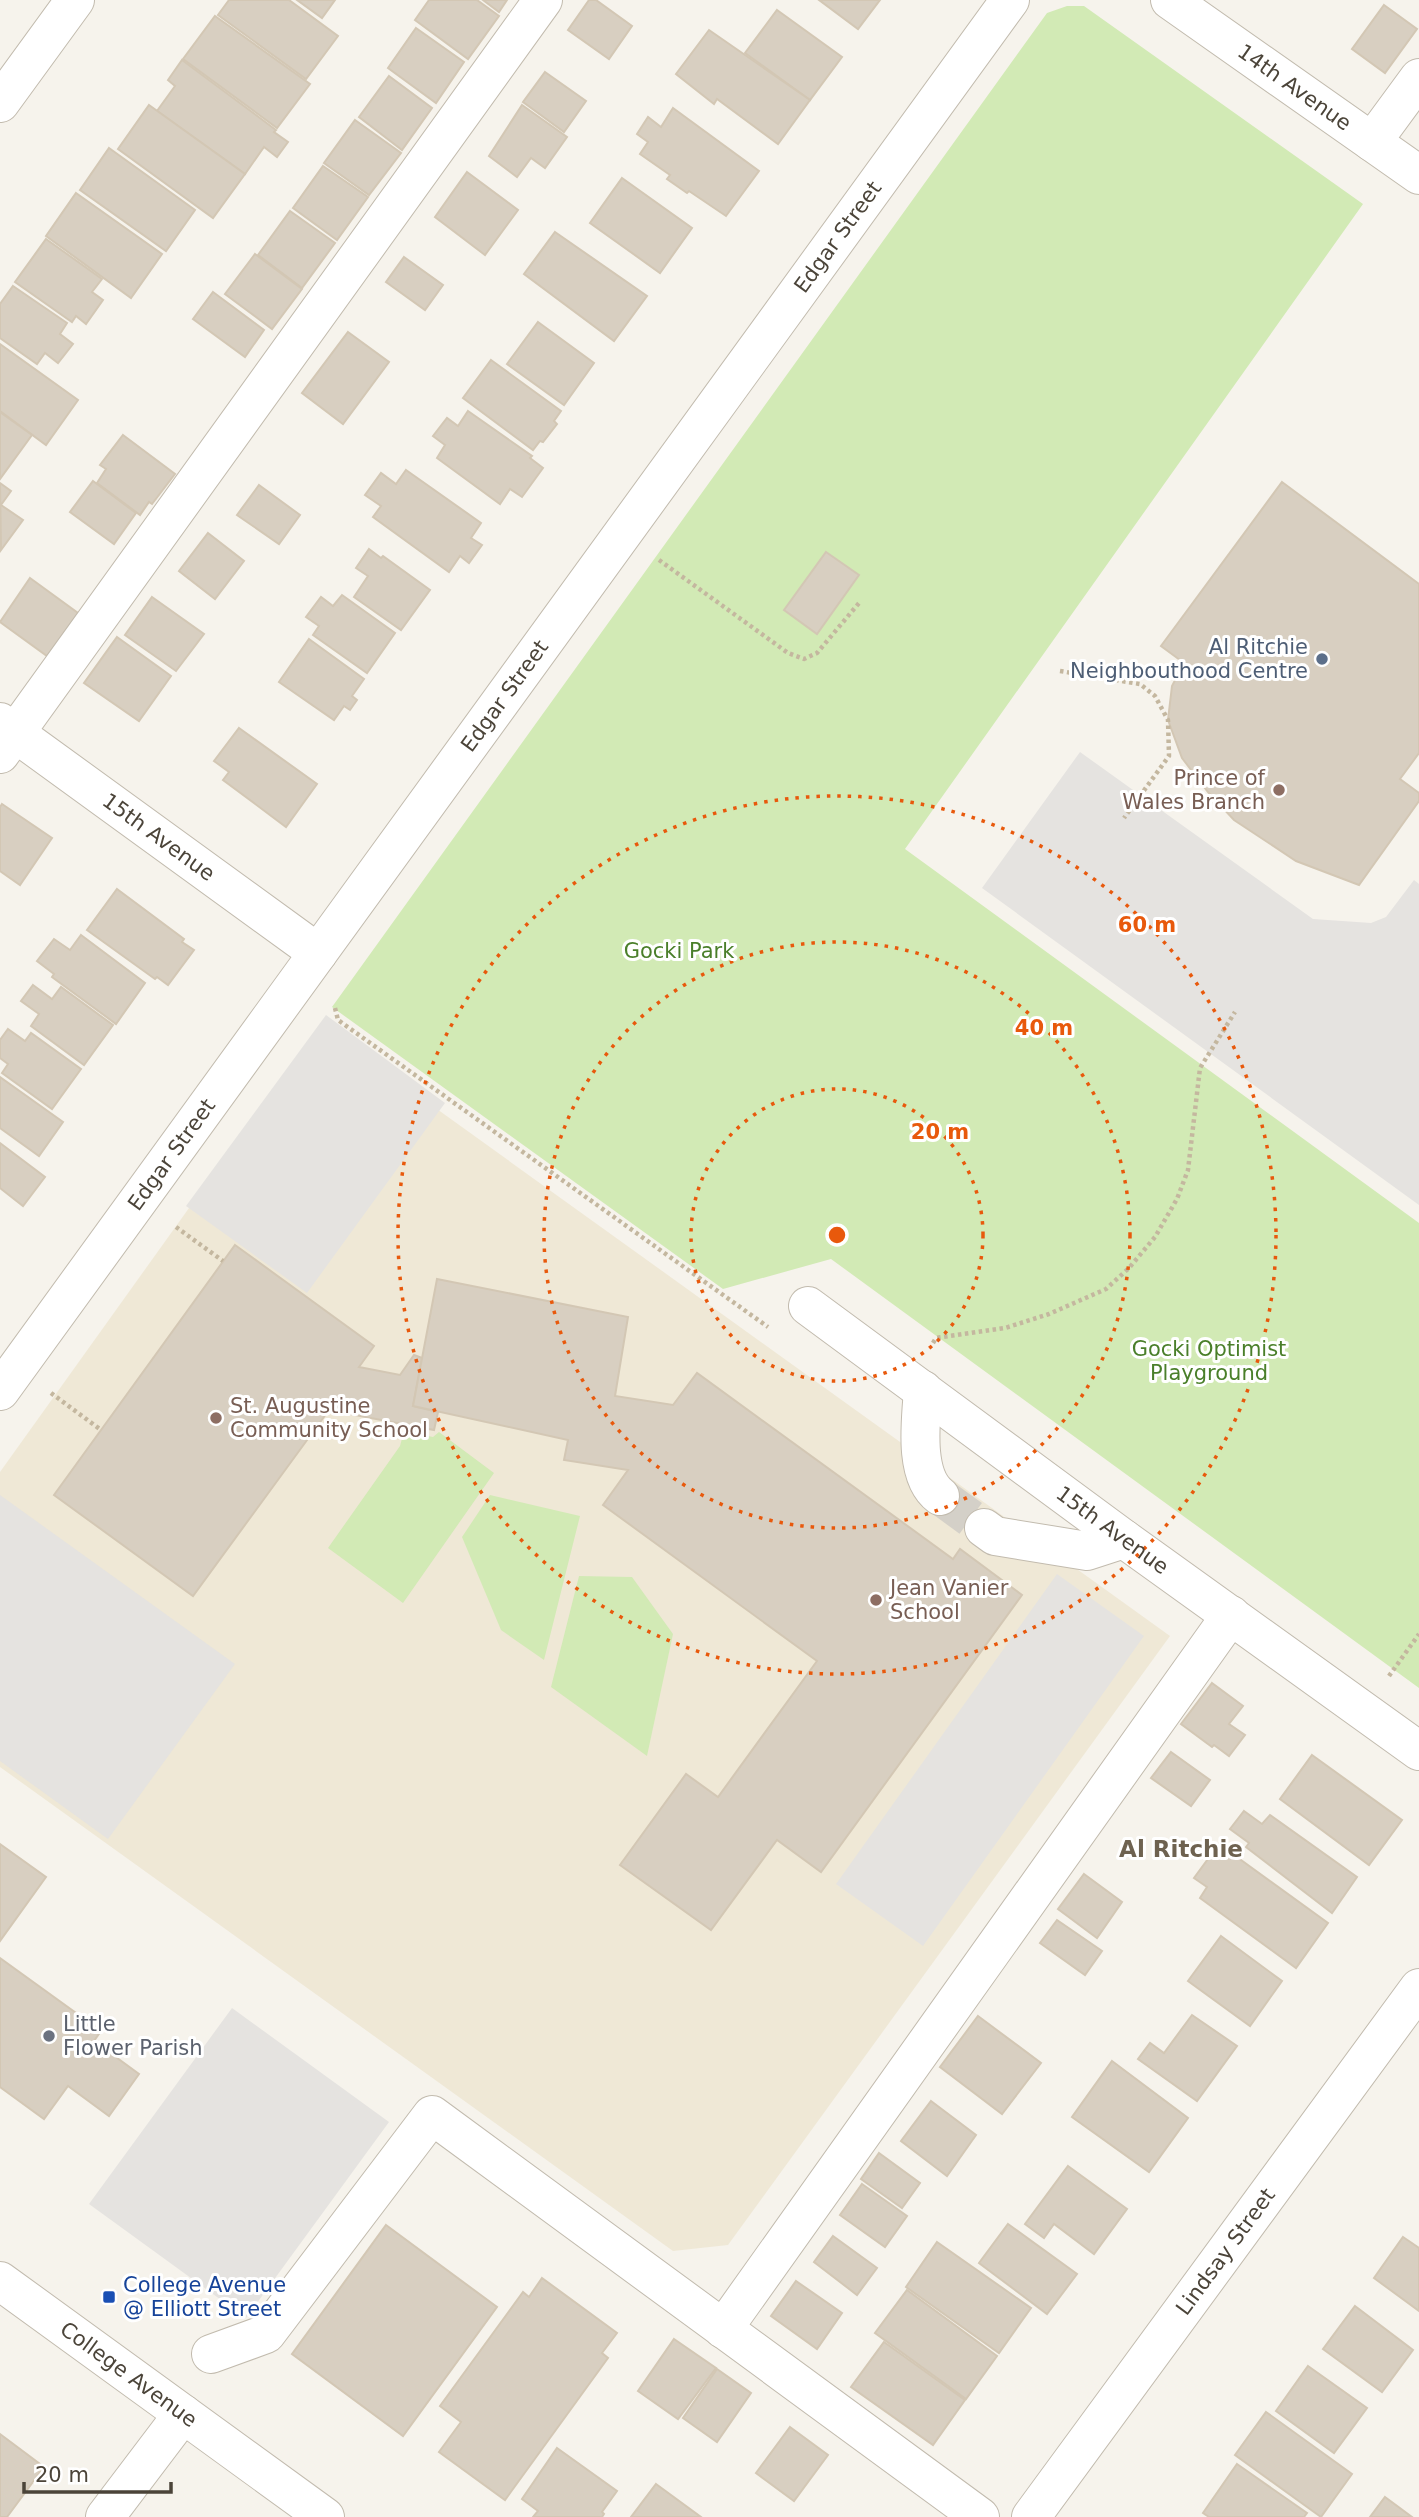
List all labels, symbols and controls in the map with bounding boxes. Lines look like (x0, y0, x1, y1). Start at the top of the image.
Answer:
street label: 14th Avenue (1233, 39, 1356, 135)
street label: Edgar Street (789, 177, 886, 298)
street label: Edgar Street (456, 635, 553, 756)
place label: Al Ritchie Neighbouthood Centre (1070, 635, 1308, 683)
marker: Al Ritchie Neighbouthood Centre (1314, 651, 1330, 667)
place label: Prince of Wales Branch (1122, 766, 1266, 814)
marker: Prince of Wales Branch (1271, 782, 1287, 798)
street label: 15th Avenue (98, 788, 219, 886)
text: 60 m (1118, 913, 1176, 937)
park label: Gocki Park (624, 939, 735, 963)
text: 40 m (1015, 1016, 1073, 1040)
street label: Edgar Street (123, 1094, 220, 1215)
text: 20 m (911, 1120, 969, 1144)
centre of rings (825, 1223, 849, 1247)
park label: Gocki Optimist Playground (1132, 1337, 1286, 1385)
place label: St. Augustine Community School (230, 1394, 428, 1442)
marker: St. Augustine Community School (208, 1410, 224, 1426)
street label: 15th Avenue (1052, 1481, 1173, 1579)
place label: Jean Vanier School (888, 1576, 1009, 1624)
marker: Jean Vanier School (868, 1592, 884, 1608)
district label: Al Ritchie (1119, 1836, 1243, 1862)
place label: Little Flower Parish (63, 2012, 202, 2060)
marker: Little Flower Parish (41, 2028, 57, 2044)
street label: Lindsay Street (1171, 2184, 1280, 2320)
place label: College Avenue @ Elliott Street (123, 2273, 286, 2321)
marker: College Avenue @ Elliott Street (101, 2289, 117, 2305)
street label: College Avenue (56, 2317, 202, 2432)
scale bar (24, 2450, 172, 2494)
text: 20 m (35, 2463, 89, 2487)

